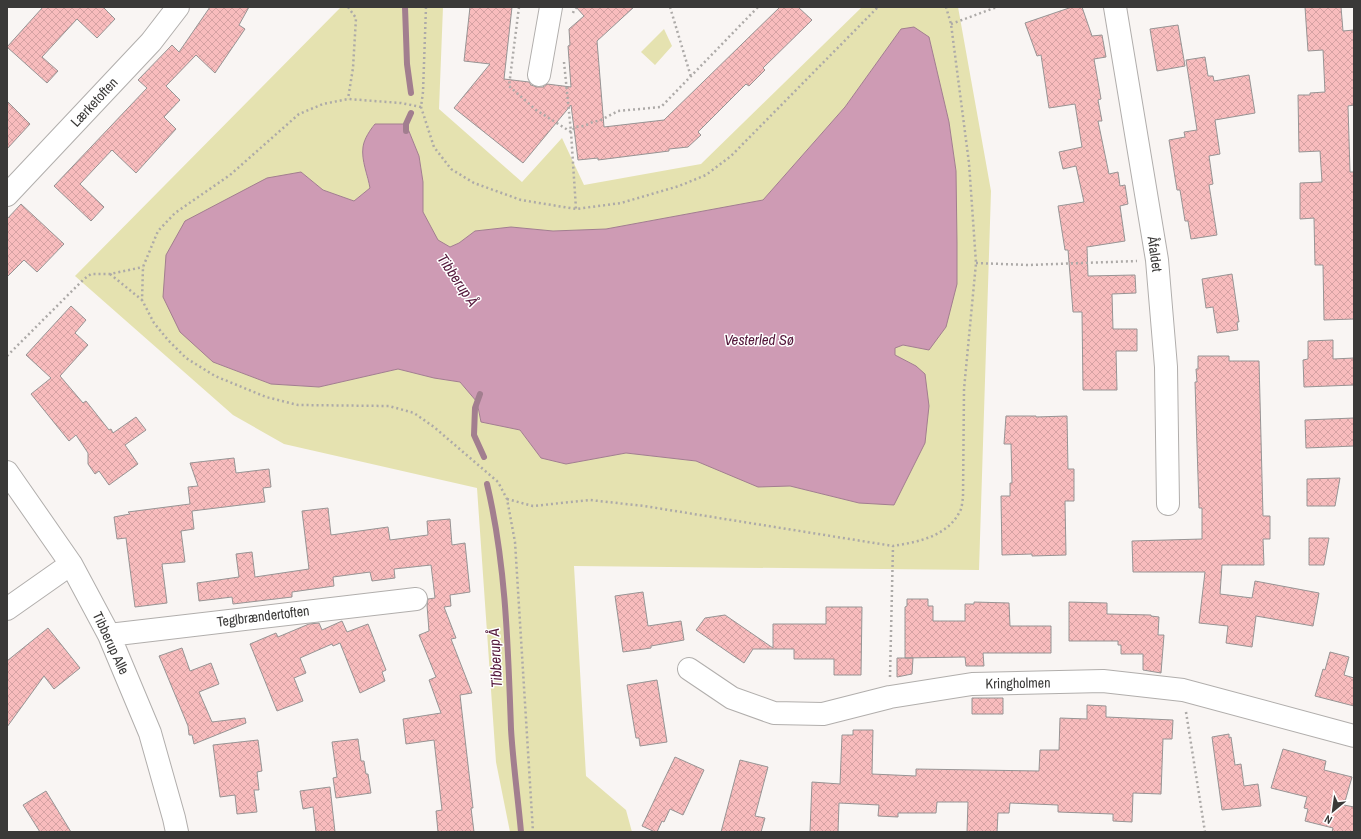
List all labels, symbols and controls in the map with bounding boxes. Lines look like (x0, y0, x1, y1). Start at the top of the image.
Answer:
street label: Lærketoften (67, 73, 121, 131)
street label: Åfaldet (1143, 234, 1166, 273)
water label: Tibberup Å (433, 249, 483, 311)
water label: Vesterled Sø (724, 329, 794, 350)
street label: Teglbrændertoften (216, 601, 310, 631)
street label: Tibberup Alle (89, 609, 133, 677)
water label: Tibberup Å (483, 628, 507, 688)
street label: Kringholmen (985, 673, 1051, 693)
north arrow (1313, 791, 1353, 831)
text: N (1322, 812, 1334, 827)

